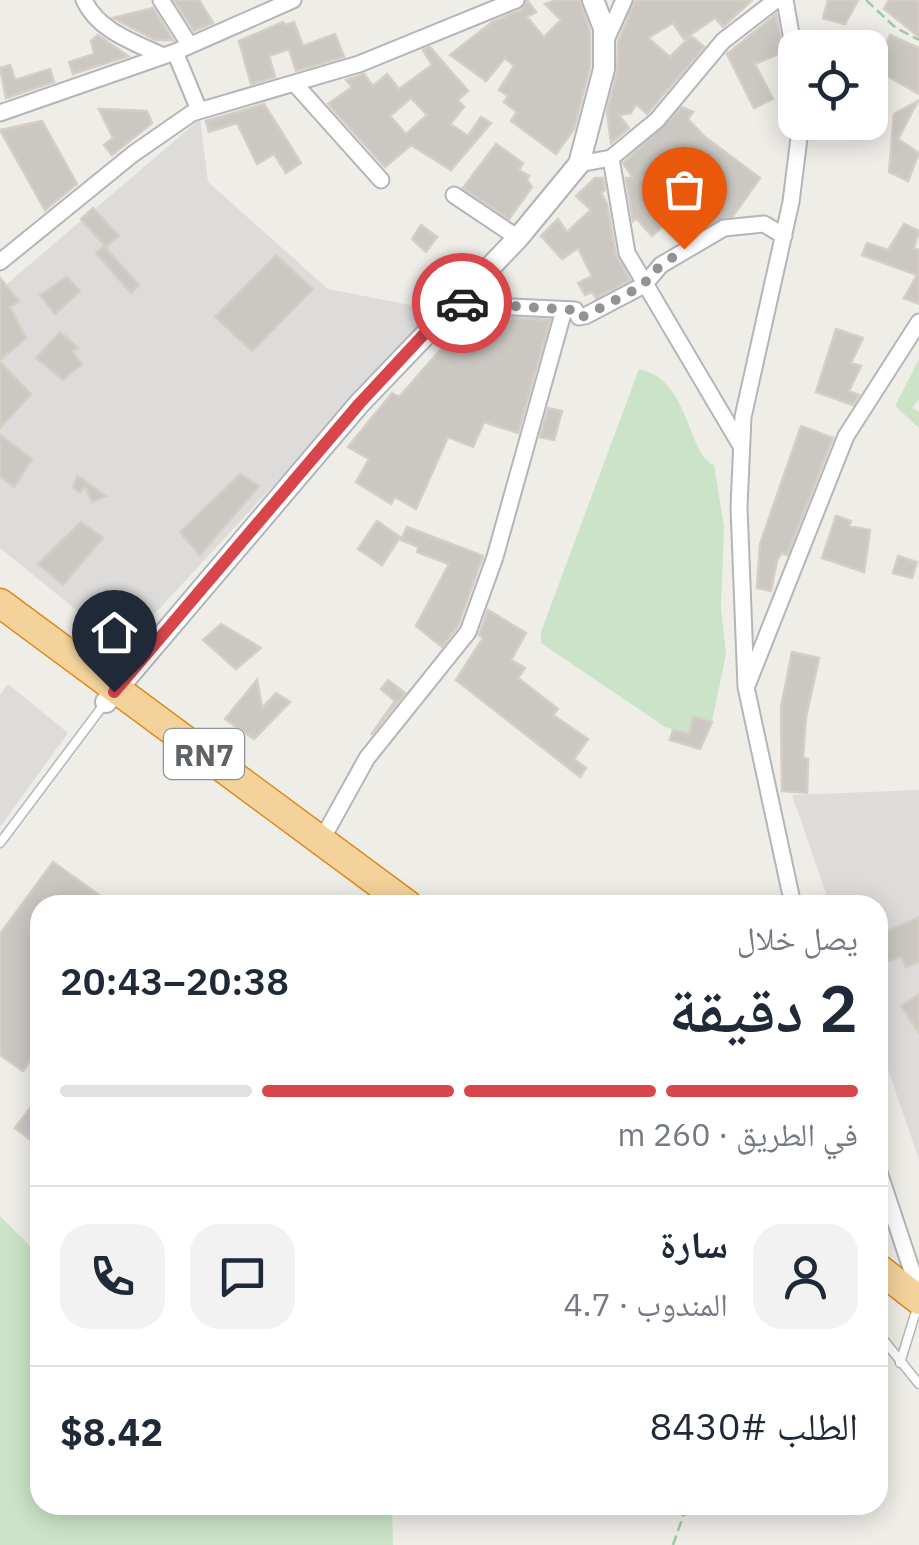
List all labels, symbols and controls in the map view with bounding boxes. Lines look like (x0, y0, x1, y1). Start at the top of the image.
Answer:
map controls (778, 30, 888, 140)
button: locate (778, 30, 888, 140)
pin (642, 147, 727, 250)
icon: bag (657, 162, 712, 217)
courier (412, 253, 512, 353)
icon: car (435, 276, 490, 331)
pin (72, 590, 157, 693)
icon: home (87, 605, 142, 660)
road number: RN7 (164, 729, 244, 779)
text: يصل خلال (737, 917, 858, 959)
text: 20:38–20:43 (60, 956, 289, 1005)
text: 2 دقيقة (669, 965, 858, 1050)
text: في الطريق · 260 m (617, 1113, 858, 1155)
text: سارة (660, 1219, 728, 1268)
button: phone (60, 1224, 165, 1329)
button: chat (190, 1224, 295, 1329)
button: person (753, 1224, 858, 1329)
text: المندوب · 4.7 (564, 1283, 728, 1325)
text: الطلب #8430 (649, 1401, 858, 1450)
text: $8.42 (60, 1407, 163, 1456)

